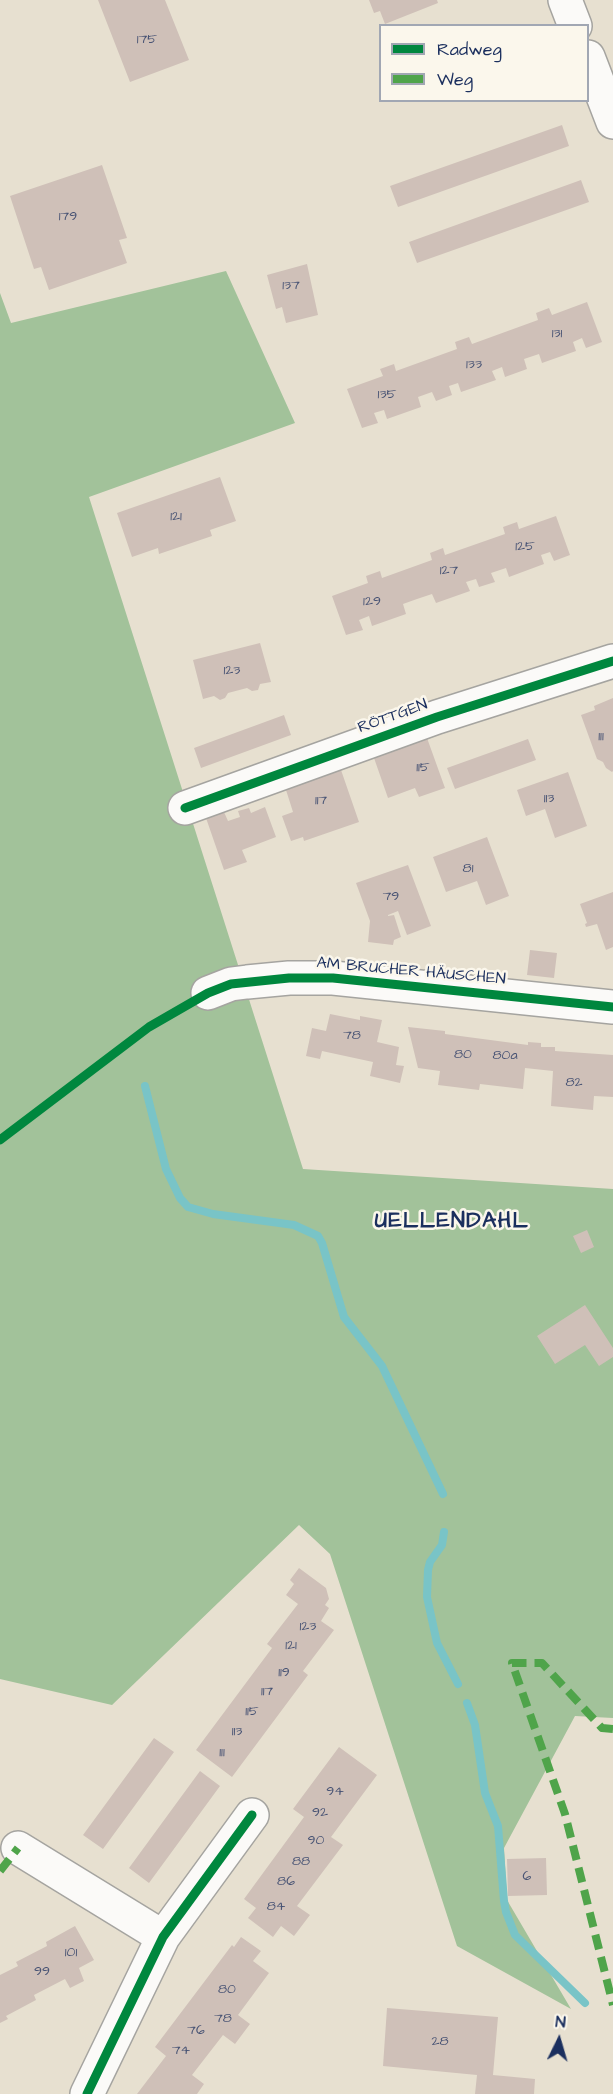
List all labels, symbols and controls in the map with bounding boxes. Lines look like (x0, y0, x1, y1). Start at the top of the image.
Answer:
legend (379, 24, 589, 102)
house number: 175 (137, 32, 157, 48)
text: Radweg (437, 37, 502, 62)
text: Weg (437, 67, 473, 92)
house number: 179 (59, 209, 77, 225)
house number: 137 (282, 278, 300, 294)
house number: 131 (552, 326, 562, 342)
house number: 133 (466, 357, 482, 373)
house number: 135 (378, 387, 396, 403)
house number: 121 (170, 509, 182, 525)
house number: 125 (515, 539, 535, 555)
house number: 127 (440, 563, 458, 579)
house number: 129 (363, 594, 381, 610)
house number: 123 (224, 663, 240, 679)
street label: RÖTTGEN (356, 696, 430, 738)
house number: 111 (598, 729, 604, 745)
house number: 115 (416, 760, 430, 776)
house number: 113 (544, 791, 554, 807)
house number: 117 (315, 793, 327, 809)
house number: 81 (463, 861, 473, 877)
house number: 79 (383, 889, 399, 905)
street label: AM BRUCHER HÄUSCHEN (316, 954, 506, 990)
house number: 78 (343, 1028, 361, 1044)
house number: 80 (454, 1047, 472, 1063)
house number: 80a (492, 1048, 518, 1064)
house number: 82 (565, 1075, 583, 1091)
district label: UELLENDAHL (375, 1209, 529, 1235)
house number: 123 (300, 1619, 316, 1635)
house number: 121 (285, 1638, 297, 1654)
house number: 119 (278, 1665, 290, 1681)
house number: 117 (261, 1684, 273, 1700)
house number: 115 (245, 1704, 259, 1720)
house number: 113 (232, 1724, 242, 1740)
house number: 111 (219, 1745, 225, 1761)
house number: 94 (326, 1784, 344, 1800)
house number: 92 (312, 1805, 328, 1821)
house number: 90 (308, 1833, 324, 1849)
house number: 88 (292, 1854, 310, 1870)
house number: 6 (523, 1869, 531, 1885)
house number: 86 (277, 1874, 295, 1890)
house number: 84 (267, 1899, 285, 1915)
house number: 101 (65, 1945, 77, 1961)
house number: 99 (34, 1964, 50, 1980)
house number: 80 (218, 1982, 236, 1998)
north arrow (529, 2010, 589, 2070)
house number: 78 (214, 2011, 232, 2027)
text: N (555, 2011, 567, 2033)
house number: 76 (187, 2023, 205, 2039)
house number: 28 (431, 2034, 449, 2050)
house number: 74 (172, 2043, 190, 2059)

